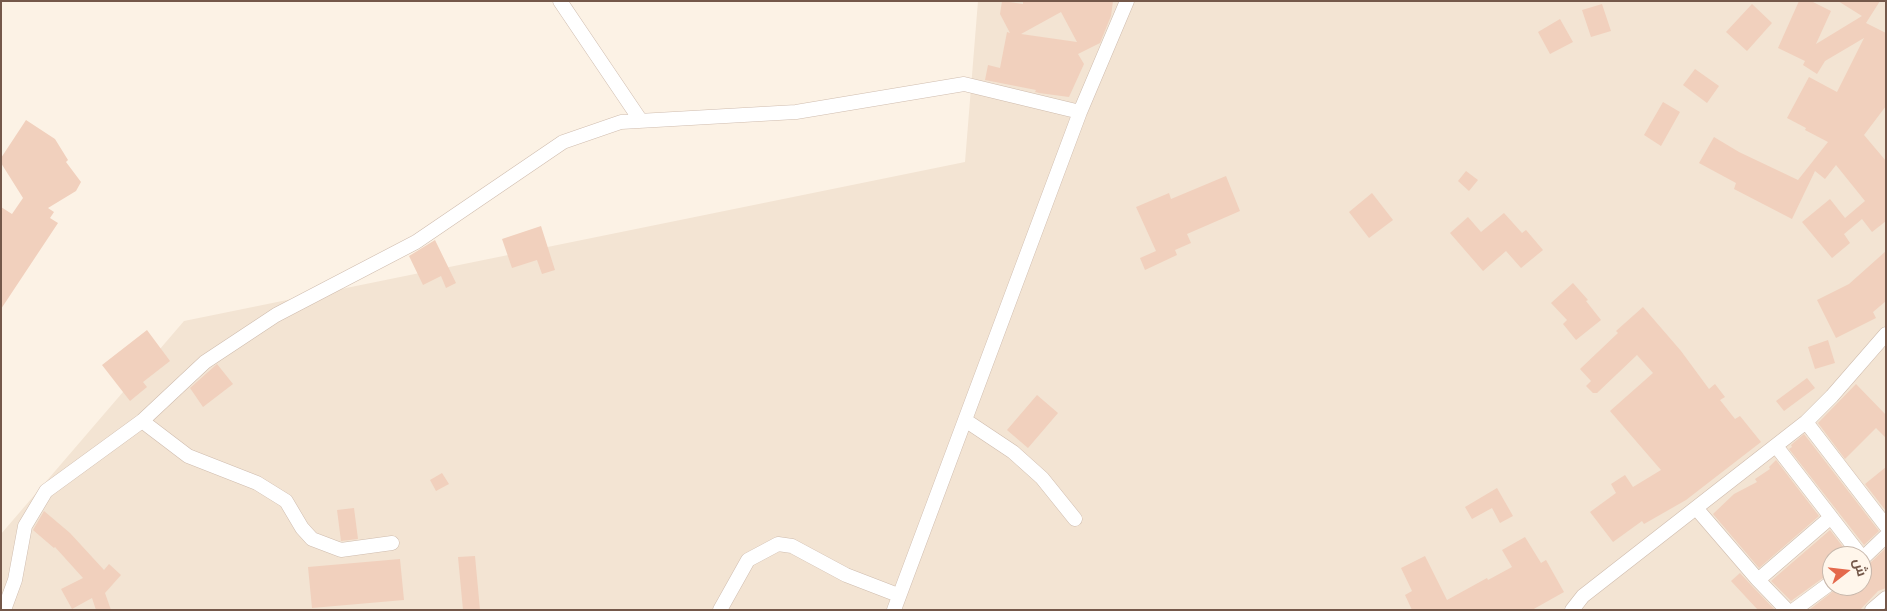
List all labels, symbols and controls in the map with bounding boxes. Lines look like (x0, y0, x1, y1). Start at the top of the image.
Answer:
north arrow (1822, 546, 1872, 596)
text: ش (1850, 556, 1871, 578)

